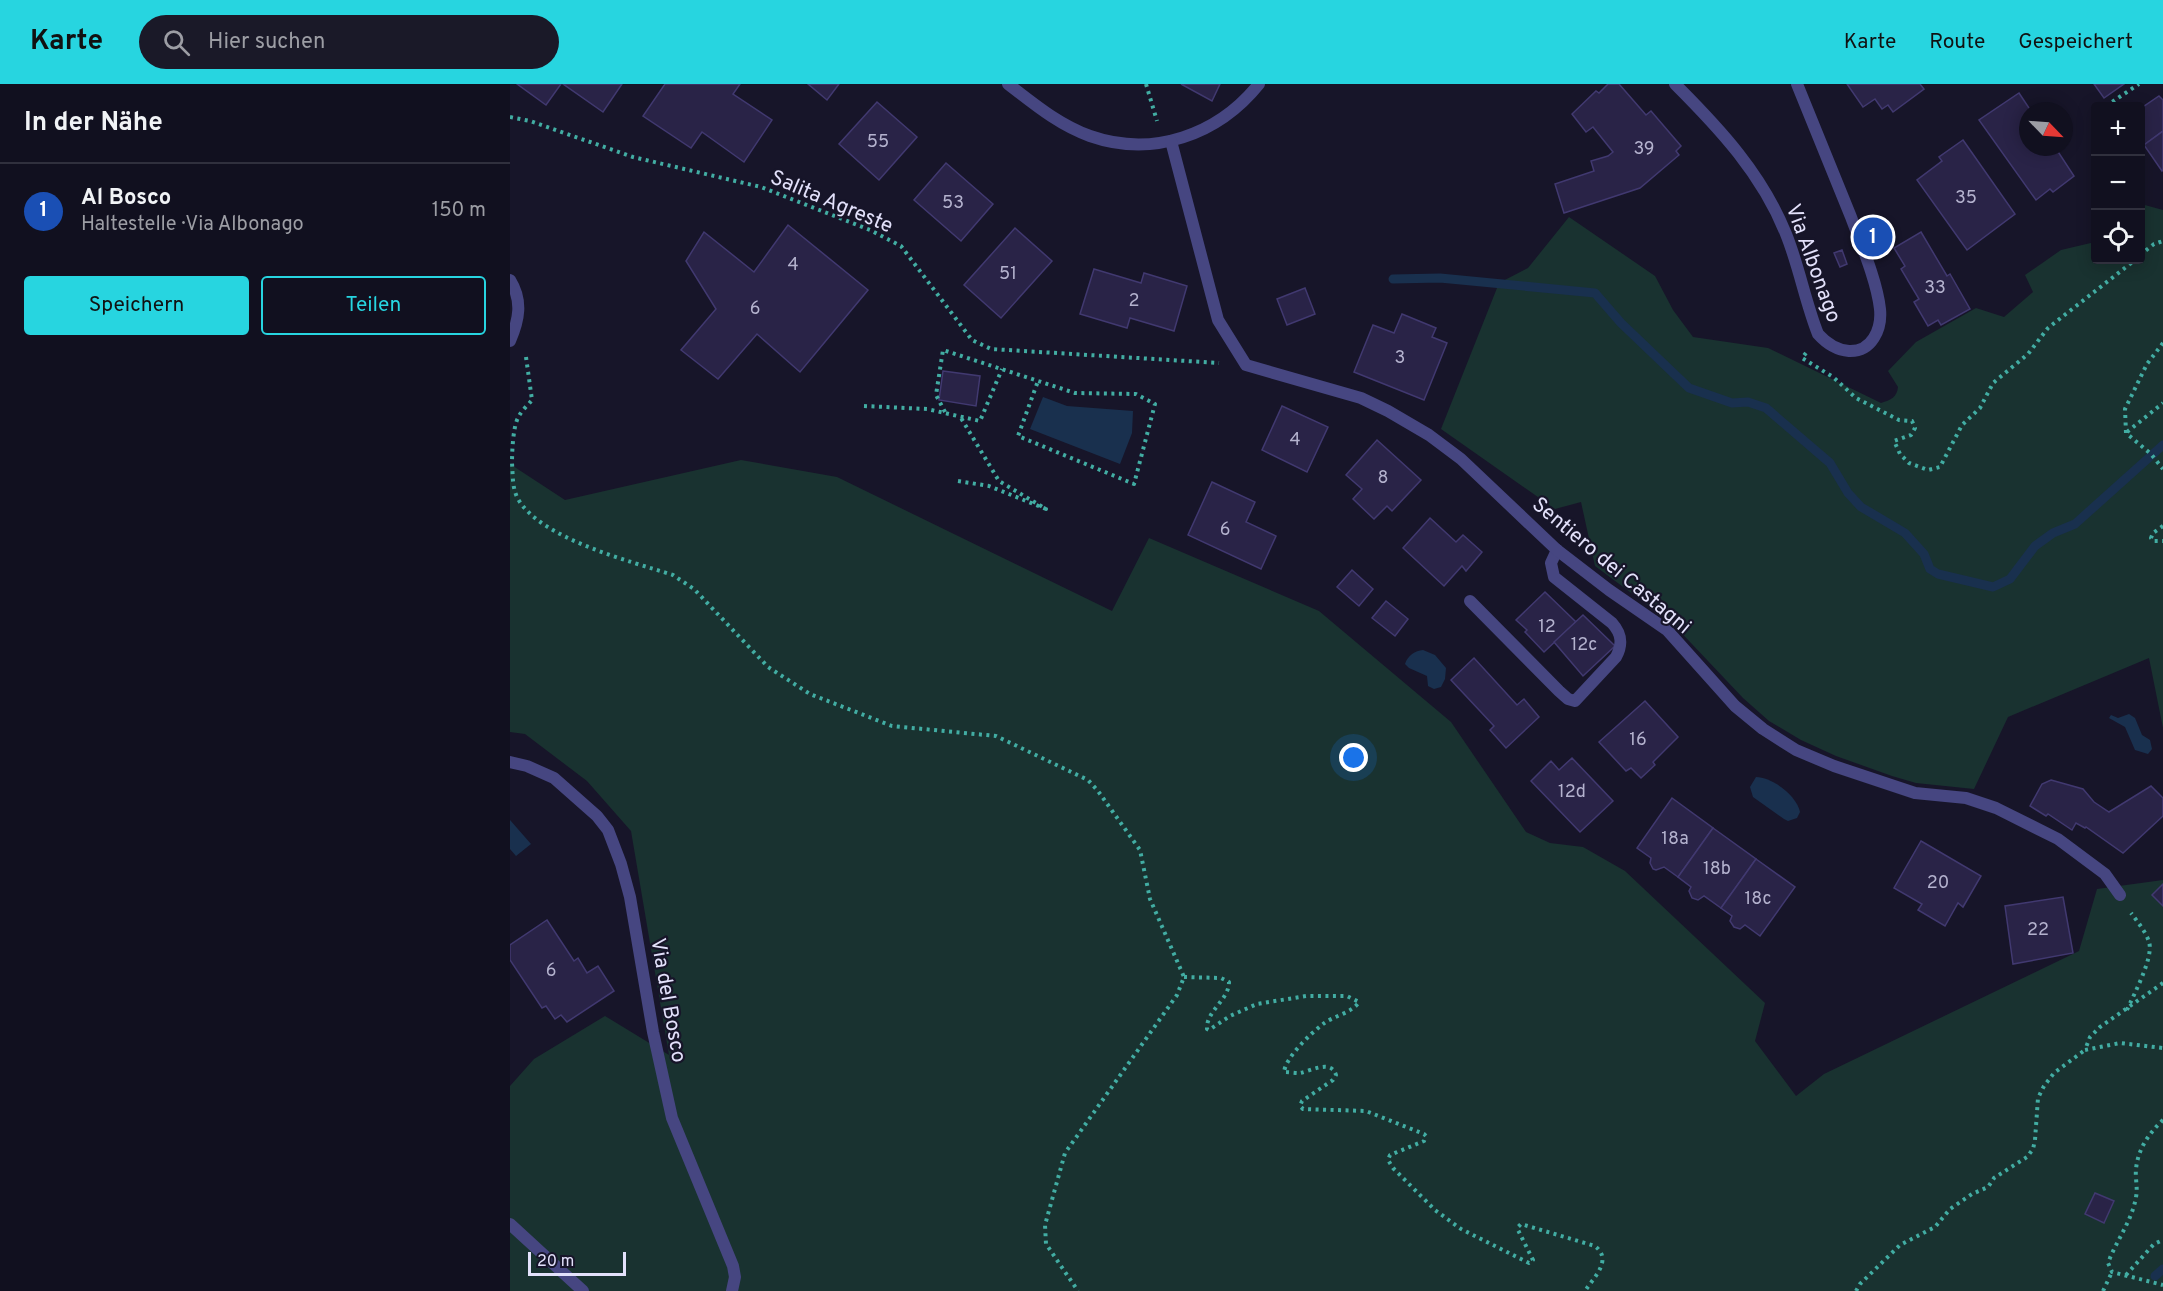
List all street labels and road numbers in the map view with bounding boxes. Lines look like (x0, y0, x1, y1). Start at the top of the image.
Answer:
street label: Salita Agreste (766, 164, 897, 240)
street label: Via Albonago (1779, 200, 1847, 327)
street label: Sentiero dei Castagni (1526, 492, 1696, 641)
street label: Via del Bosco (643, 936, 692, 1065)

